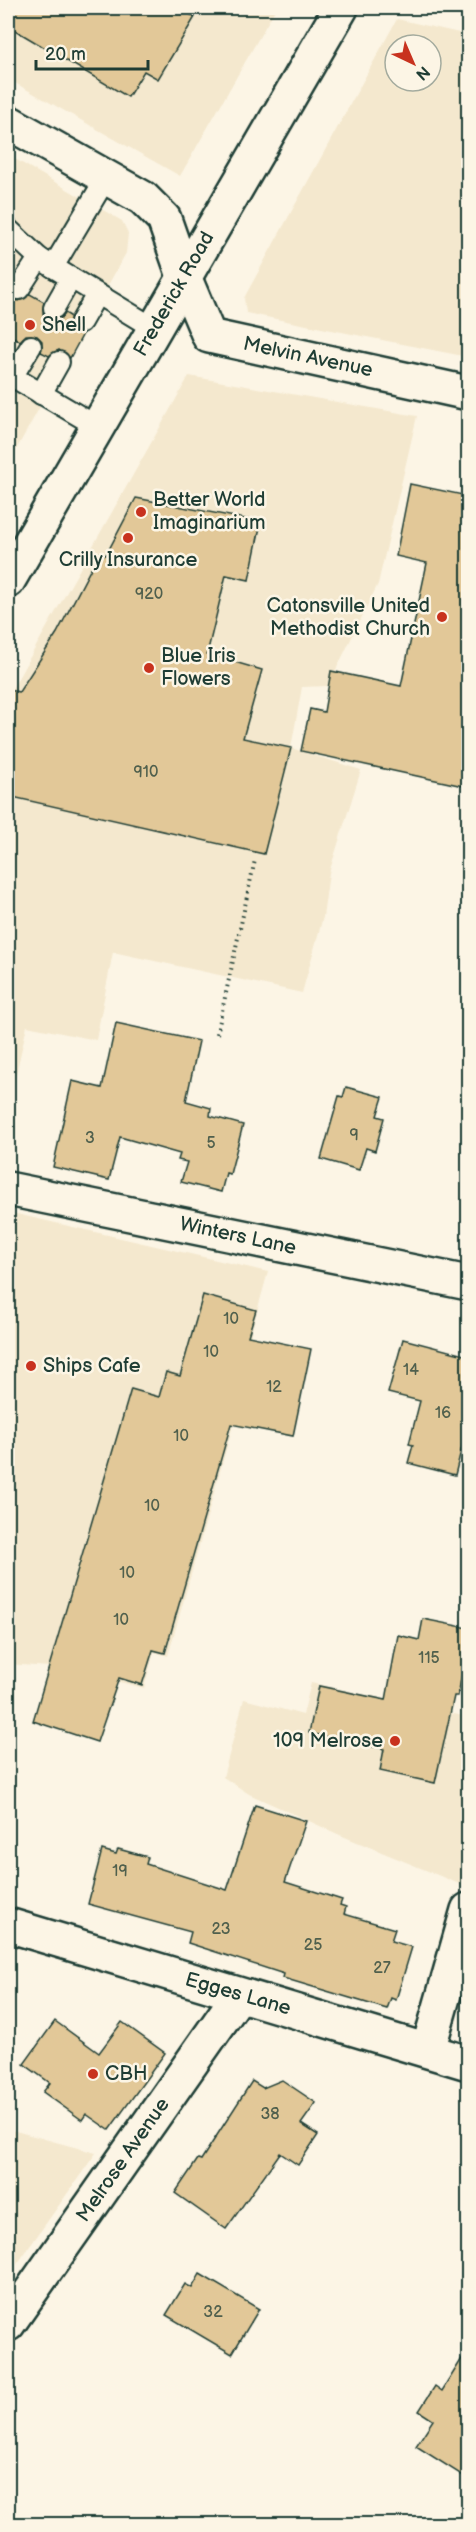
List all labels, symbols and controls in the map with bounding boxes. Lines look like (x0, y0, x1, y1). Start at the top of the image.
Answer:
scale bar (36, 33, 148, 71)
north arrow (383, 33, 443, 93)
text: 20 m (45, 44, 86, 65)
text: N (411, 62, 433, 84)
street label: Frederick Road (129, 227, 219, 361)
place label: Shell (42, 313, 86, 337)
marker: Shell (23, 318, 37, 332)
street label: Melvin Avenue (241, 332, 375, 382)
place label: Better World Imaginarium (153, 488, 265, 535)
marker: Better World Imaginarium (134, 505, 148, 519)
marker: Crilly Insurance (121, 531, 135, 545)
place label: Crilly Insurance (59, 548, 197, 572)
house number: 920 (135, 585, 163, 604)
place label: Catonsville United Methodist Church (267, 594, 430, 641)
marker: Catonsville United Methodist Church (435, 610, 449, 624)
place label: Blue Iris Flowers (161, 644, 236, 691)
marker: Blue Iris Flowers (142, 661, 156, 675)
house number: 910 (134, 763, 158, 782)
house number: 9 (349, 1126, 359, 1145)
house number: 3 (85, 1129, 95, 1148)
house number: 5 (206, 1134, 216, 1153)
street label: Winters Lane (178, 1212, 299, 1260)
house number: 10 (223, 1310, 239, 1329)
house number: 10 (203, 1343, 219, 1362)
place label: Ships Cafe (43, 1354, 141, 1378)
marker: Ships Cafe (24, 1359, 38, 1373)
house number: 14 (403, 1361, 419, 1380)
house number: 12 (266, 1378, 282, 1397)
house number: 16 (435, 1404, 451, 1423)
house number: 10 (173, 1427, 189, 1446)
house number: 10 (144, 1497, 160, 1516)
house number: 10 (119, 1564, 135, 1583)
house number: 10 (113, 1611, 129, 1630)
house number: 115 (418, 1649, 440, 1668)
place label: 109 Melrose (273, 1729, 383, 1753)
marker: 109 Melrose (388, 1734, 402, 1748)
house number: 19 (112, 1862, 128, 1881)
house number: 23 (212, 1920, 231, 1939)
house number: 25 (304, 1936, 322, 1955)
house number: 27 (373, 1959, 391, 1978)
street label: Egges Lane (182, 1967, 294, 2021)
place label: CBH (105, 2062, 148, 2086)
marker: CBH (86, 2067, 100, 2081)
street label: Melrose Avenue (71, 2093, 175, 2227)
house number: 38 (260, 2105, 280, 2124)
house number: 32 (203, 2303, 223, 2322)

